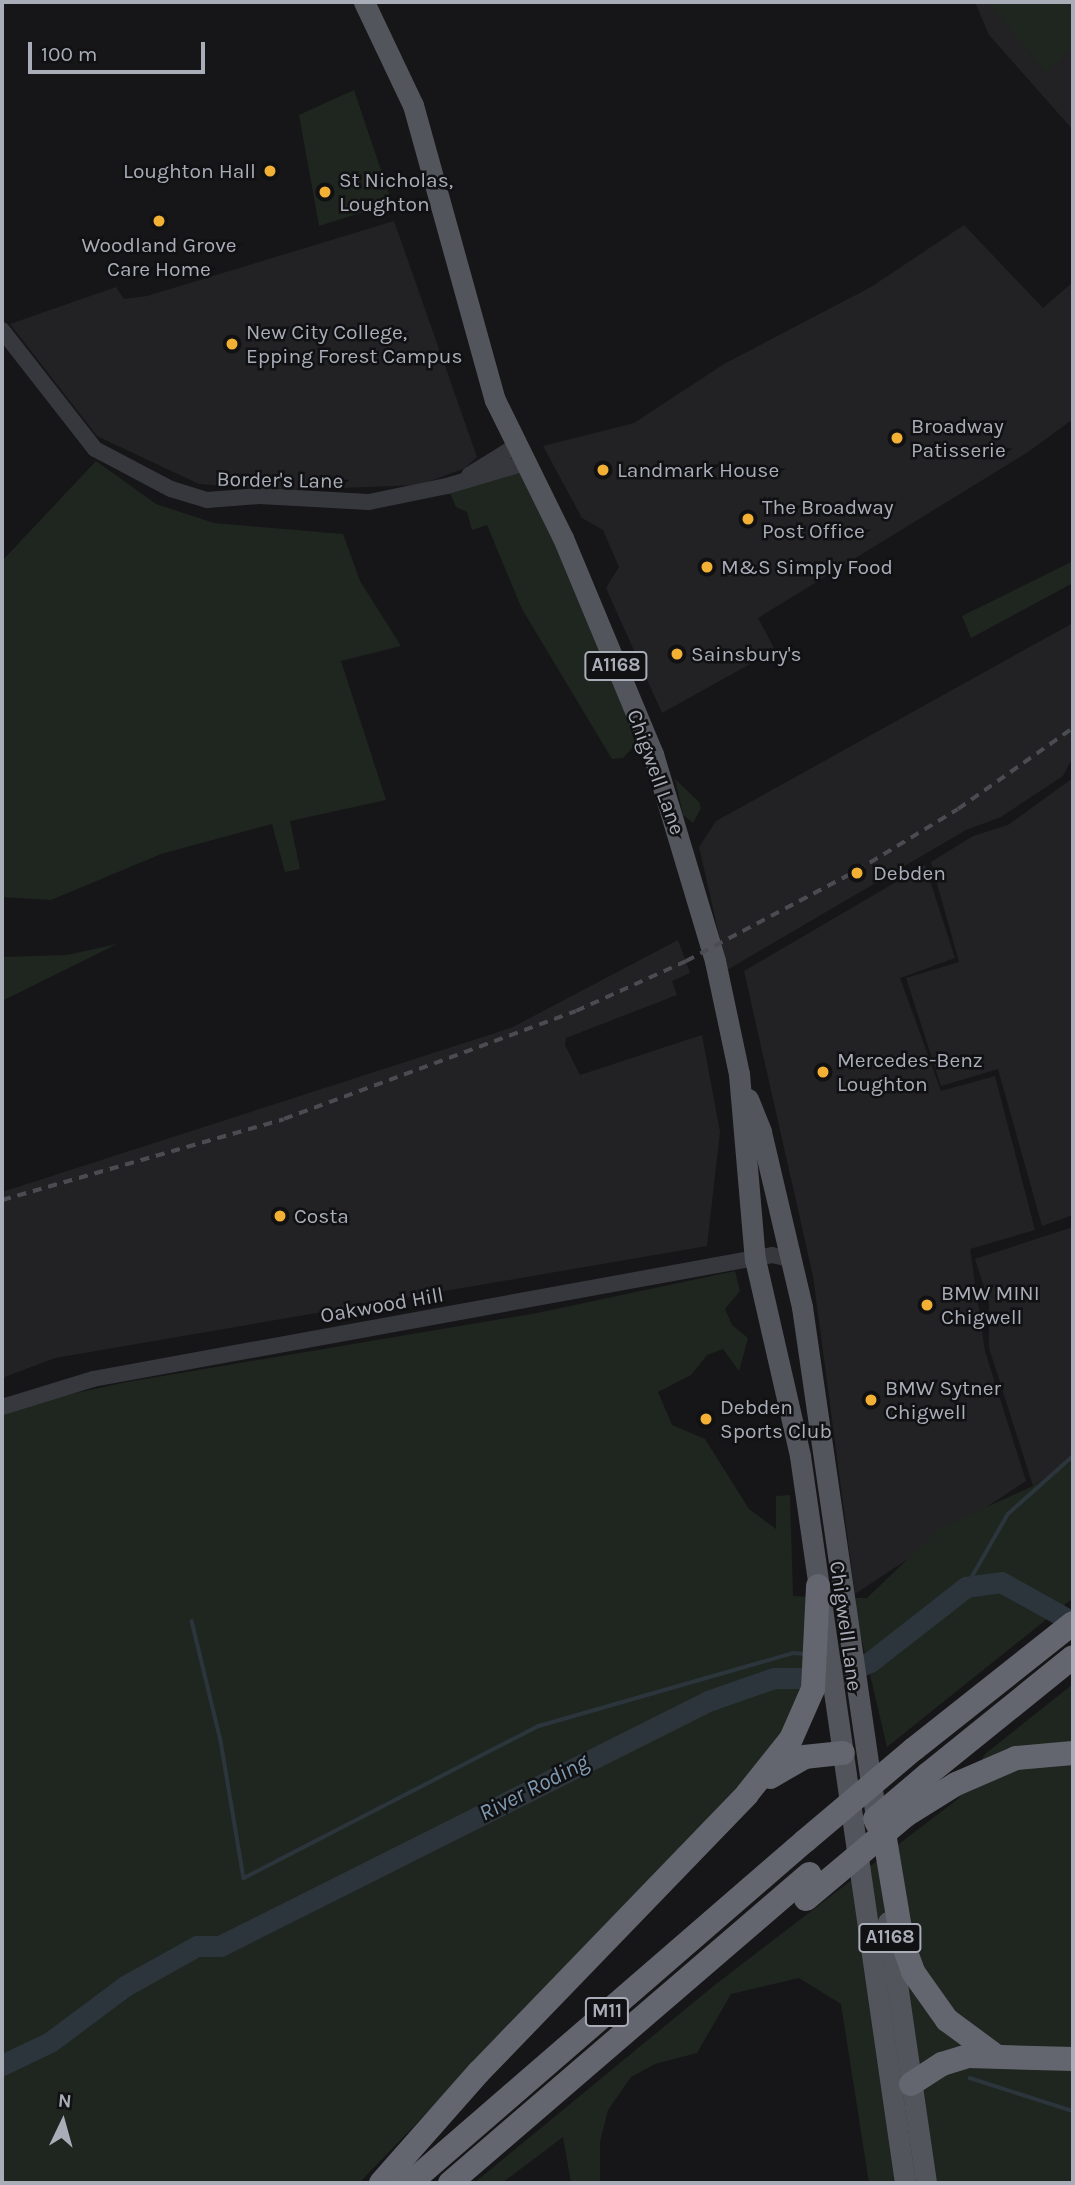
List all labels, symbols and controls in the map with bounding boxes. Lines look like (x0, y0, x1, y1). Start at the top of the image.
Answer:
scale bar (32, 28, 208, 72)
text: 100 m (41, 42, 98, 66)
place label: Loughton Hall (123, 158, 256, 184)
marker: Loughton Hall (262, 163, 278, 179)
place label: St Nicholas, Loughton (339, 167, 453, 217)
marker: St Nicholas, Loughton (317, 184, 333, 200)
marker: Woodland Grove Care Home (151, 213, 167, 229)
place label: Woodland Grove Care Home (82, 232, 236, 282)
place label: New City College, Epping Forest Campus (246, 319, 462, 369)
marker: New City College, Epping Forest Campus (224, 336, 240, 352)
place label: Broadway Patisserie (911, 413, 1006, 463)
marker: Broadway Patisserie (889, 430, 905, 446)
place label: Landmark House (617, 457, 779, 483)
marker: Landmark House (595, 462, 611, 478)
street label: Border's Lane (216, 466, 344, 494)
place label: The Broadway Post Office (762, 494, 894, 544)
marker: The Broadway Post Office (740, 511, 756, 527)
place label: M&S Simply Food (721, 554, 893, 580)
marker: M&S Simply Food (699, 559, 715, 575)
place label: Sainsbury's (691, 641, 802, 667)
marker: Sainsbury's (669, 646, 685, 662)
road number: A1168 (583, 650, 649, 681)
street label: Chigwell Lane (622, 706, 690, 838)
place label: Debden (873, 860, 946, 886)
marker: Debden (847, 863, 867, 883)
place label: Mercedes-Benz Loughton (837, 1047, 983, 1097)
marker: Mercedes-Benz Loughton (815, 1064, 831, 1080)
place label: Costa (294, 1203, 349, 1229)
marker: Costa (272, 1208, 288, 1224)
place label: BMW MINI Chigwell (941, 1280, 1040, 1330)
street label: Oakwood Hill (318, 1282, 446, 1328)
marker: BMW MINI Chigwell (919, 1297, 935, 1313)
place label: BMW Sytner Chigwell (885, 1375, 1001, 1425)
marker: BMW Sytner Chigwell (863, 1392, 879, 1408)
place label: Debden Sports Club (720, 1394, 832, 1444)
marker: Debden Sports Club (698, 1411, 714, 1427)
street label: Chigwell Lane (824, 1559, 868, 1693)
water label: River Roding (475, 1749, 593, 1827)
road number: A1168 (857, 1922, 923, 1954)
road number: M11 (584, 1996, 630, 2028)
north arrow (28, 2087, 98, 2157)
text: N (57, 2090, 73, 2113)

